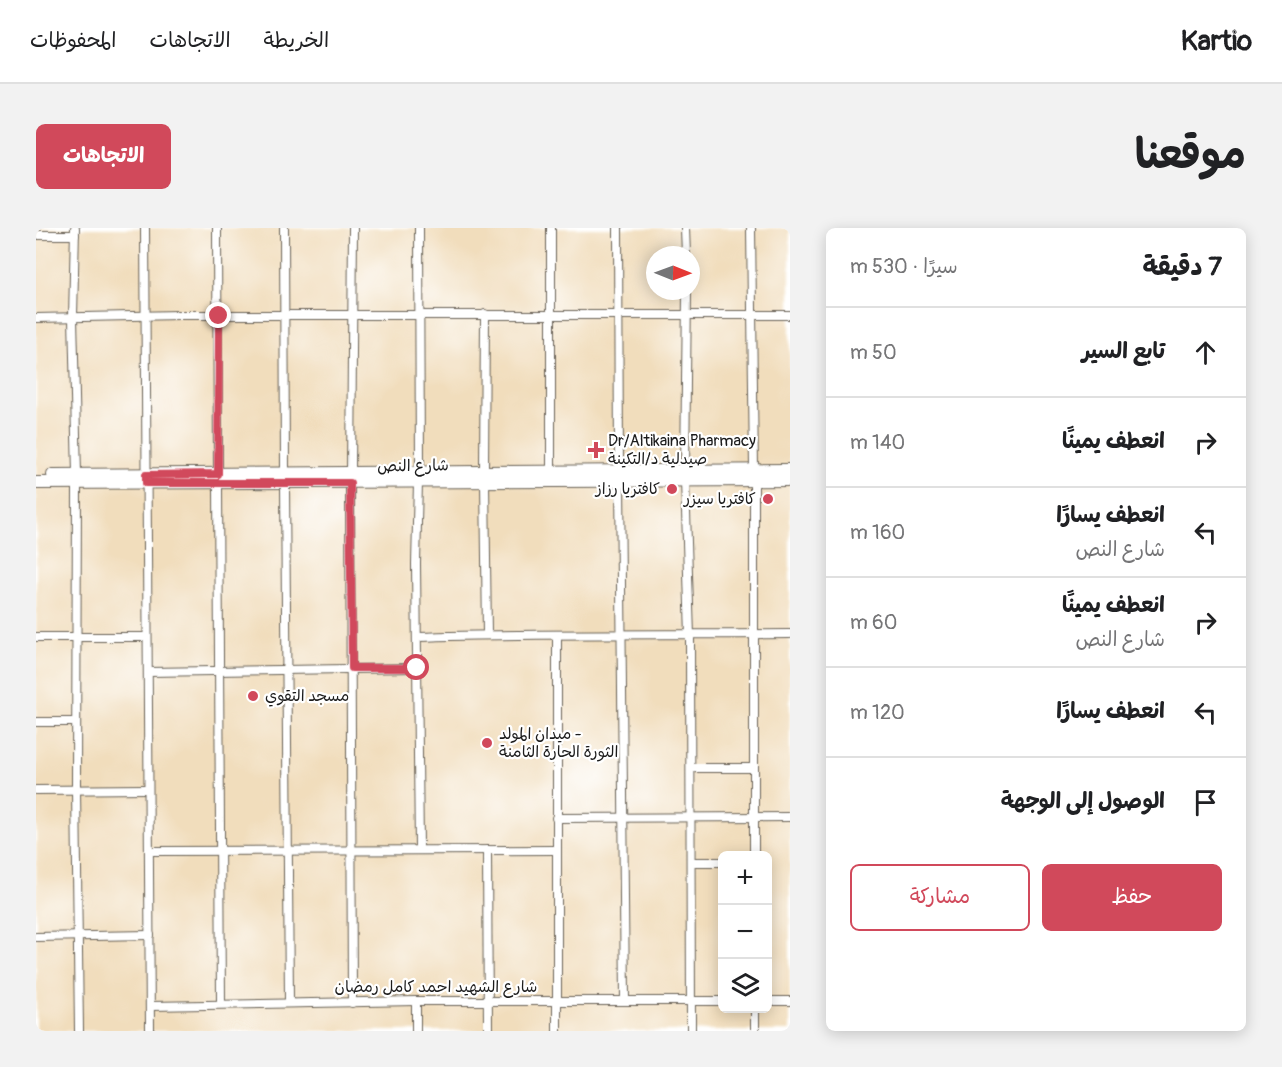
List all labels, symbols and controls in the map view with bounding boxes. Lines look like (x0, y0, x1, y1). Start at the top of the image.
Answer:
text: Kartio (1181, 24, 1252, 59)
text: المحفوظات (30, 27, 116, 54)
text: الاتجاهات (149, 27, 231, 54)
text: الخريطة (264, 27, 329, 54)
button: الاتجاهات (36, 124, 171, 189)
text: موقعنا (1135, 129, 1246, 181)
north arrow (646, 246, 700, 300)
text: 7 دقيقة (1143, 251, 1222, 283)
text: سيرًا · 530 m (850, 254, 958, 279)
route end (205, 302, 231, 328)
icon: ahead (1189, 336, 1222, 369)
text: تابع السير (1082, 337, 1165, 365)
text: 50 m (850, 340, 897, 365)
icon: right (1189, 426, 1222, 459)
text: انعطف يمينًا (1062, 427, 1165, 455)
text: 140 m (850, 430, 905, 455)
place label: Dr/Altikaina Pharmacy صيدلية د/التكينة (608, 431, 756, 469)
marker: Dr/Altikaina Pharmacy صيدلية د/التكينة (589, 443, 603, 457)
street label: شارع النص (377, 455, 449, 478)
place label: كافتريا رزاز (594, 479, 660, 499)
marker: كافتريا رزاز (665, 482, 679, 496)
place label: كافتريا سيزر (682, 489, 756, 509)
marker: كافتريا سيزر (761, 492, 775, 506)
text: انعطف يسارًا (1056, 501, 1165, 529)
icon: left (1189, 516, 1222, 549)
text: 160 m (850, 520, 905, 545)
text: شارع النص (1076, 537, 1165, 562)
text: انعطف يمينًا (1062, 591, 1165, 619)
icon: right (1189, 606, 1222, 639)
text: 60 m (850, 610, 897, 635)
text: شارع النص (1076, 627, 1165, 652)
route start (403, 654, 429, 680)
place label: مسجد التقوي (265, 686, 349, 707)
marker: مسجد التقوي (246, 689, 260, 703)
icon: left (1189, 696, 1222, 729)
text: انعطف يسارًا (1056, 697, 1165, 725)
text: 120 m (850, 700, 905, 725)
place label: ميدان المولد - الثورة الحارة الثامنة (499, 724, 618, 762)
marker: ميدان المولد - الثورة الحارة الثامنة (480, 736, 494, 750)
icon: arrive (1189, 786, 1222, 819)
text: الوصول إلى الوجهة (1001, 787, 1165, 815)
map controls (718, 851, 772, 1013)
button: + (718, 851, 772, 905)
button: مشاركة (850, 864, 1030, 931)
button: حفظ (1042, 864, 1222, 931)
button: − (718, 905, 772, 959)
button: layers (718, 959, 772, 1013)
street label: شارع الشهيد احمد كامل رمضان (335, 977, 537, 998)

